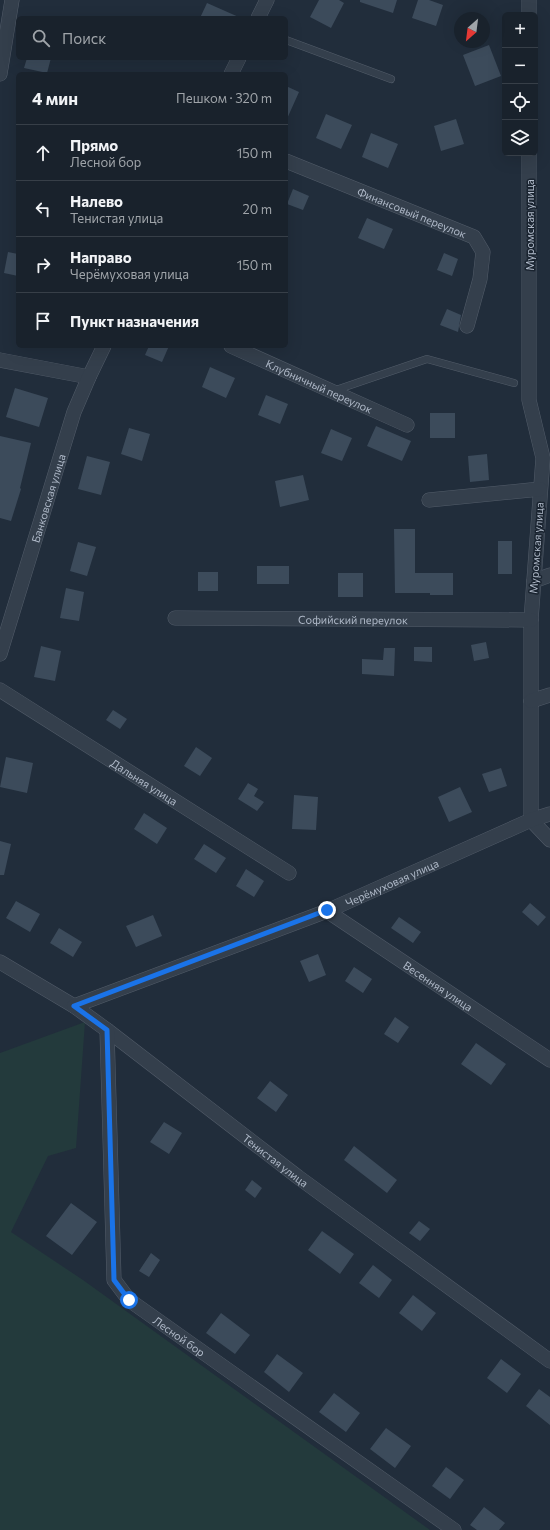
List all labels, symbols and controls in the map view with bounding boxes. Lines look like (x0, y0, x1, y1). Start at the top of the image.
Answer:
north arrow (454, 12, 490, 48)
map controls (502, 12, 538, 156)
button: + (502, 12, 538, 48)
search box (16, 16, 288, 60)
icon: search (30, 27, 52, 49)
text: Поиск (62, 29, 106, 47)
button: − (502, 48, 538, 84)
button: locate (502, 84, 538, 120)
text: 4 мин (32, 88, 78, 109)
text: Пешком · 320 m (176, 90, 272, 106)
button: layers (502, 120, 538, 156)
text: Прямо (70, 136, 118, 154)
icon: ahead (32, 142, 54, 164)
text: 150 m (237, 145, 272, 161)
text: Лесной бор (70, 154, 141, 170)
street label: Муромская улица (523, 179, 536, 271)
street label: Финансовый переулок (356, 184, 469, 240)
text: Налево (70, 192, 123, 210)
icon: left (32, 198, 54, 220)
text: 20 m (243, 201, 272, 217)
text: Тенистая улица (70, 210, 163, 226)
text: Направо (70, 248, 132, 266)
icon: right (32, 254, 54, 276)
text: 150 m (237, 257, 272, 273)
text: Черёмуховая улица (70, 266, 189, 282)
icon: arrive (32, 310, 54, 332)
text: Пункт назначения (70, 312, 199, 330)
street label: Клубничный переулок (264, 356, 375, 415)
street label: Банковская улица (28, 452, 67, 544)
street label: Муромская улица (526, 502, 546, 594)
street label: Софийский переулок (298, 612, 408, 626)
street label: Дальняя улица (109, 756, 180, 807)
street label: Черёмуховая улица (343, 856, 440, 909)
route end (318, 901, 336, 919)
street label: Весенняя улица (401, 958, 476, 1013)
street label: Тенистая улица (241, 1131, 311, 1189)
route start (120, 1291, 138, 1309)
street label: Лесной бор (151, 1313, 208, 1359)

